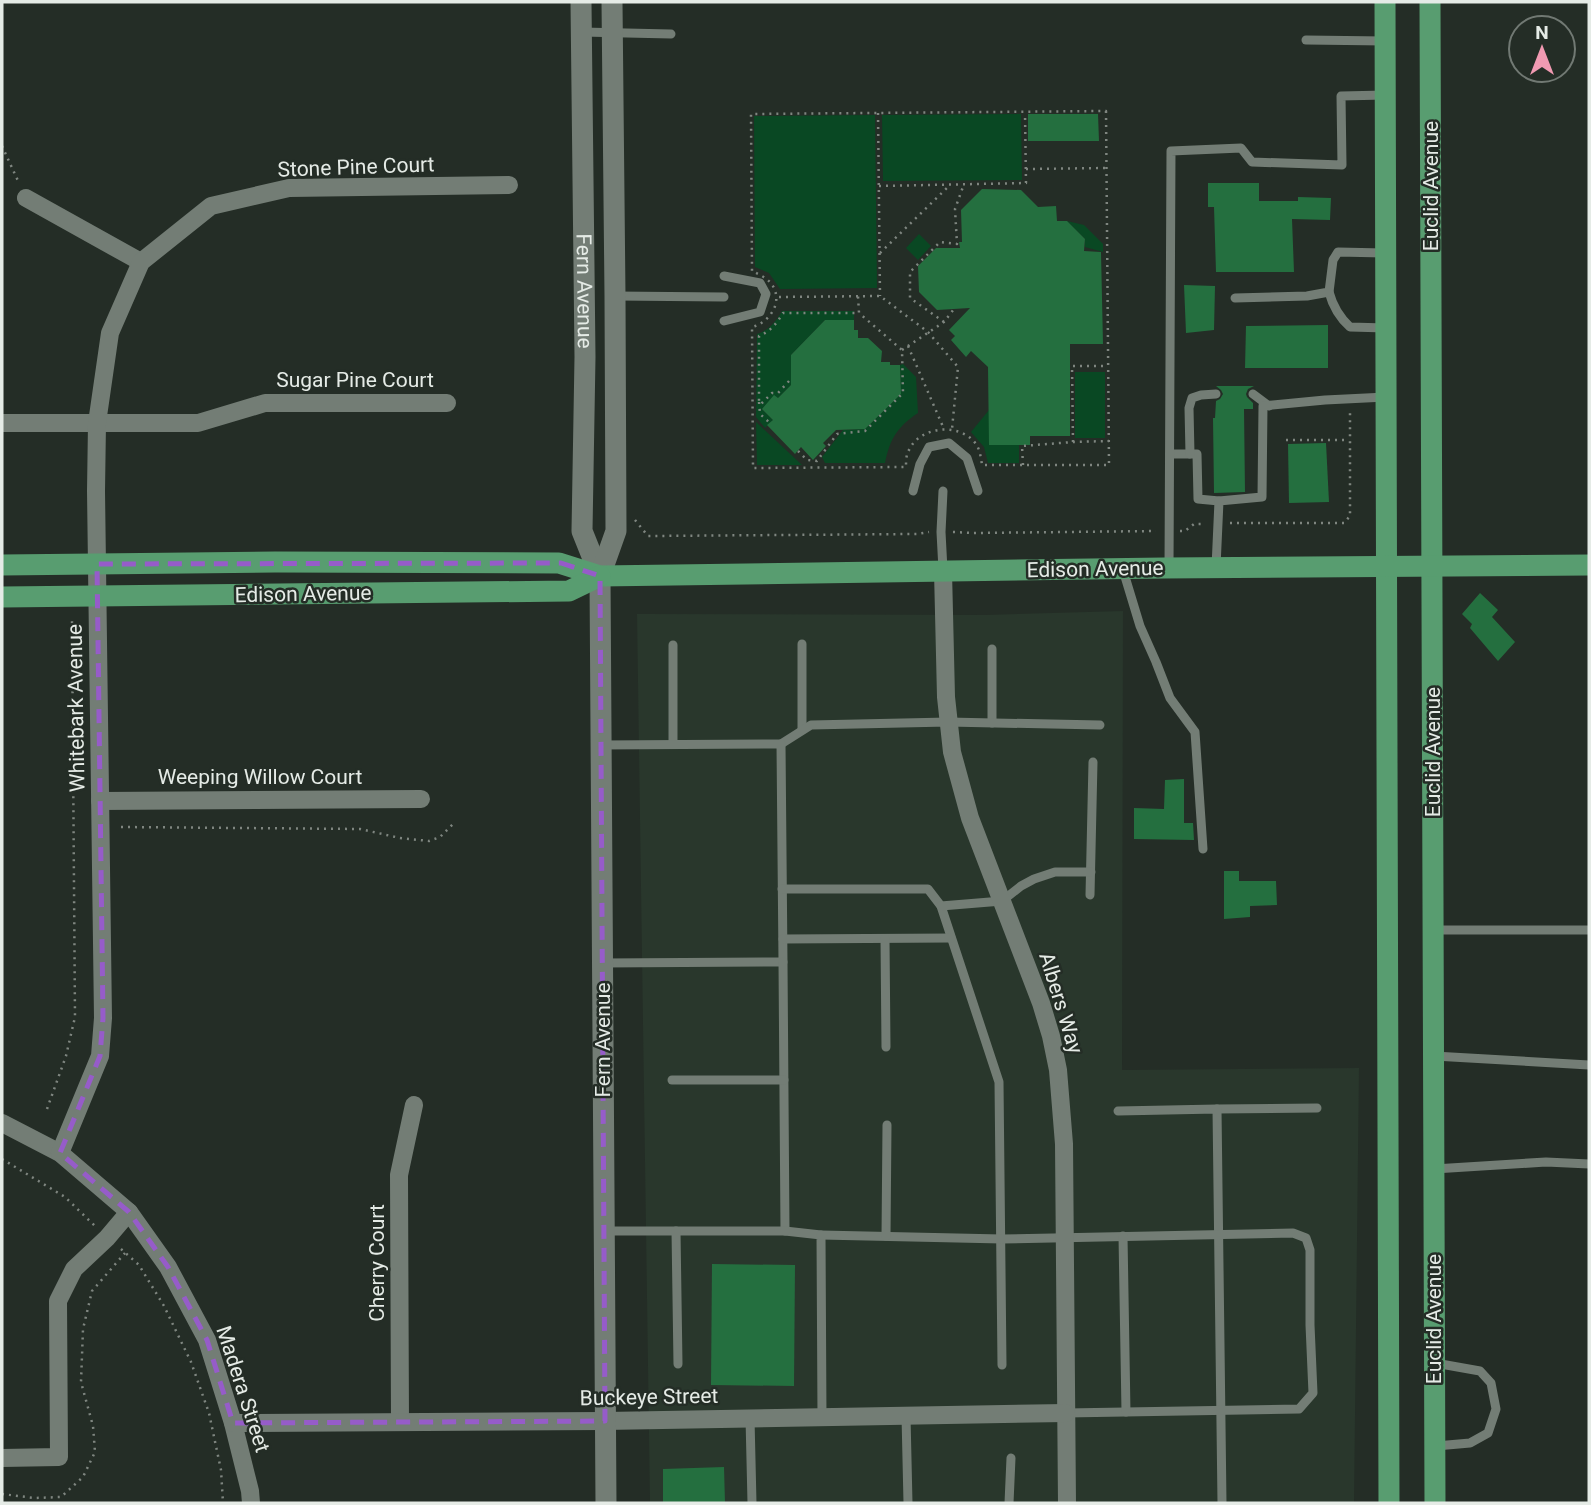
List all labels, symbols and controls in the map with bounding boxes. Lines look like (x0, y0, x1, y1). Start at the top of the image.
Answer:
north arrow (1507, 14, 1577, 84)
text: N (1535, 21, 1549, 44)
street label: Euclid Avenue (1419, 121, 1443, 251)
street label: Stone Pine Court (277, 152, 435, 182)
street label: Fern Avenue (572, 233, 597, 349)
street label: Sugar Pine Court (276, 368, 434, 392)
street label: Edison Avenue (1026, 556, 1164, 582)
street label: Edison Avenue (234, 581, 372, 607)
street label: Whitebark Avenue (63, 624, 89, 792)
street label: Euclid Avenue (1421, 687, 1445, 817)
street label: Weeping Willow Court (158, 765, 362, 789)
street label: Albers Way (1034, 950, 1088, 1056)
street label: Fern Avenue (591, 982, 615, 1098)
street label: Cherry Court (365, 1204, 389, 1322)
street label: Euclid Avenue (1422, 1254, 1446, 1384)
street label: Madera Street (211, 1323, 275, 1455)
street label: Buckeye Street (579, 1384, 719, 1410)

